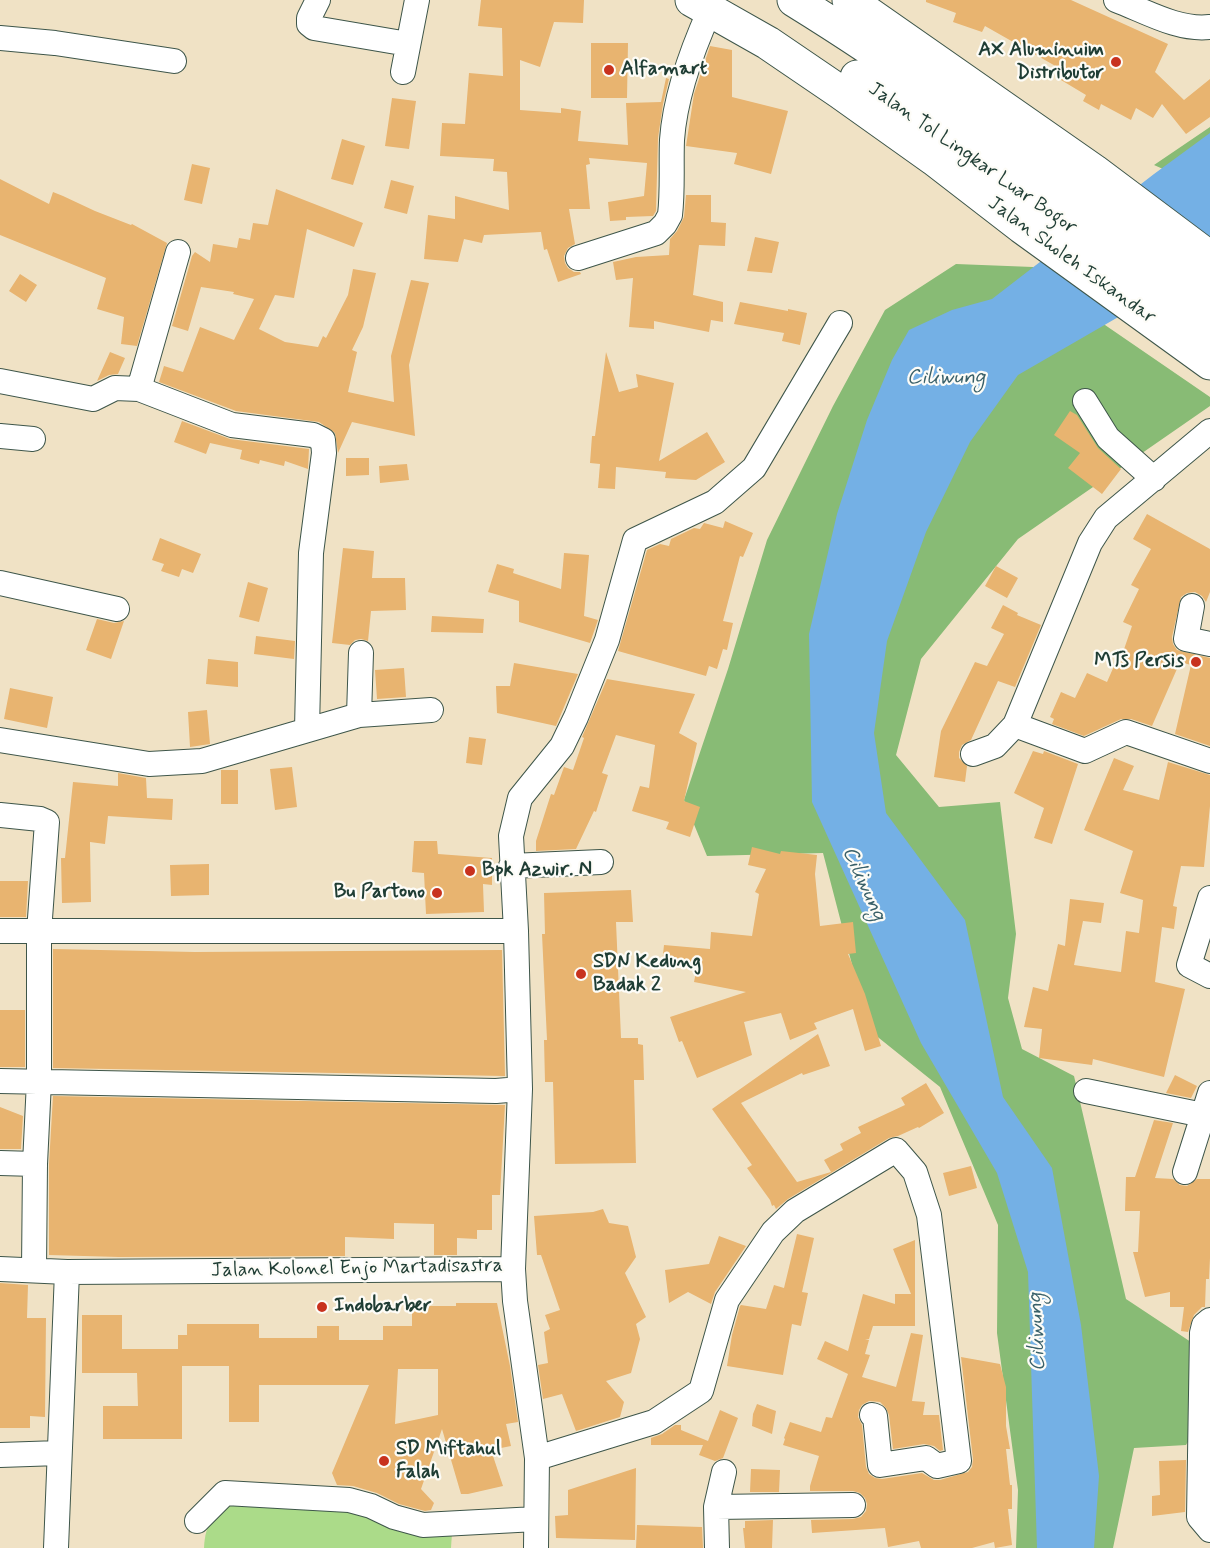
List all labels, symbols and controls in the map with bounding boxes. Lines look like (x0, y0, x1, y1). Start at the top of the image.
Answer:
place label: AX Aluminuim Distributor (978, 39, 1104, 86)
marker: AX Aluminuim Distributor (1109, 55, 1123, 69)
place label: Alfamart (621, 58, 707, 82)
marker: Alfamart (602, 63, 616, 77)
street label: Jalan Tol Lingkar Luar Bogor (863, 78, 1081, 240)
street label: Jalan Sholeh Iskandar (982, 192, 1160, 330)
water label: Ciliwung (907, 366, 985, 392)
place label: MTs Persis (1094, 650, 1184, 674)
marker: MTs Persis (1189, 655, 1203, 669)
water label: Ciliwung (836, 843, 890, 925)
place label: Bpk Azwir. N (482, 859, 592, 883)
marker: Bpk Azwir. N (463, 864, 477, 878)
place label: Bu Partono (334, 881, 425, 905)
marker: Bu Partono (430, 886, 444, 900)
place label: SDN Kedung Badak 2 (593, 951, 701, 998)
marker: SDN Kedung Badak 2 (574, 967, 588, 981)
street label: Jalan Kolonel Enjo Martadisastra (211, 1254, 503, 1284)
water label: Ciliwung (1024, 1292, 1052, 1372)
place label: Indobarber (334, 1295, 431, 1319)
marker: Indobarber (315, 1300, 329, 1314)
place label: SD Miftahul Falah (396, 1438, 501, 1485)
marker: SD Miftahul Falah (377, 1454, 391, 1468)

